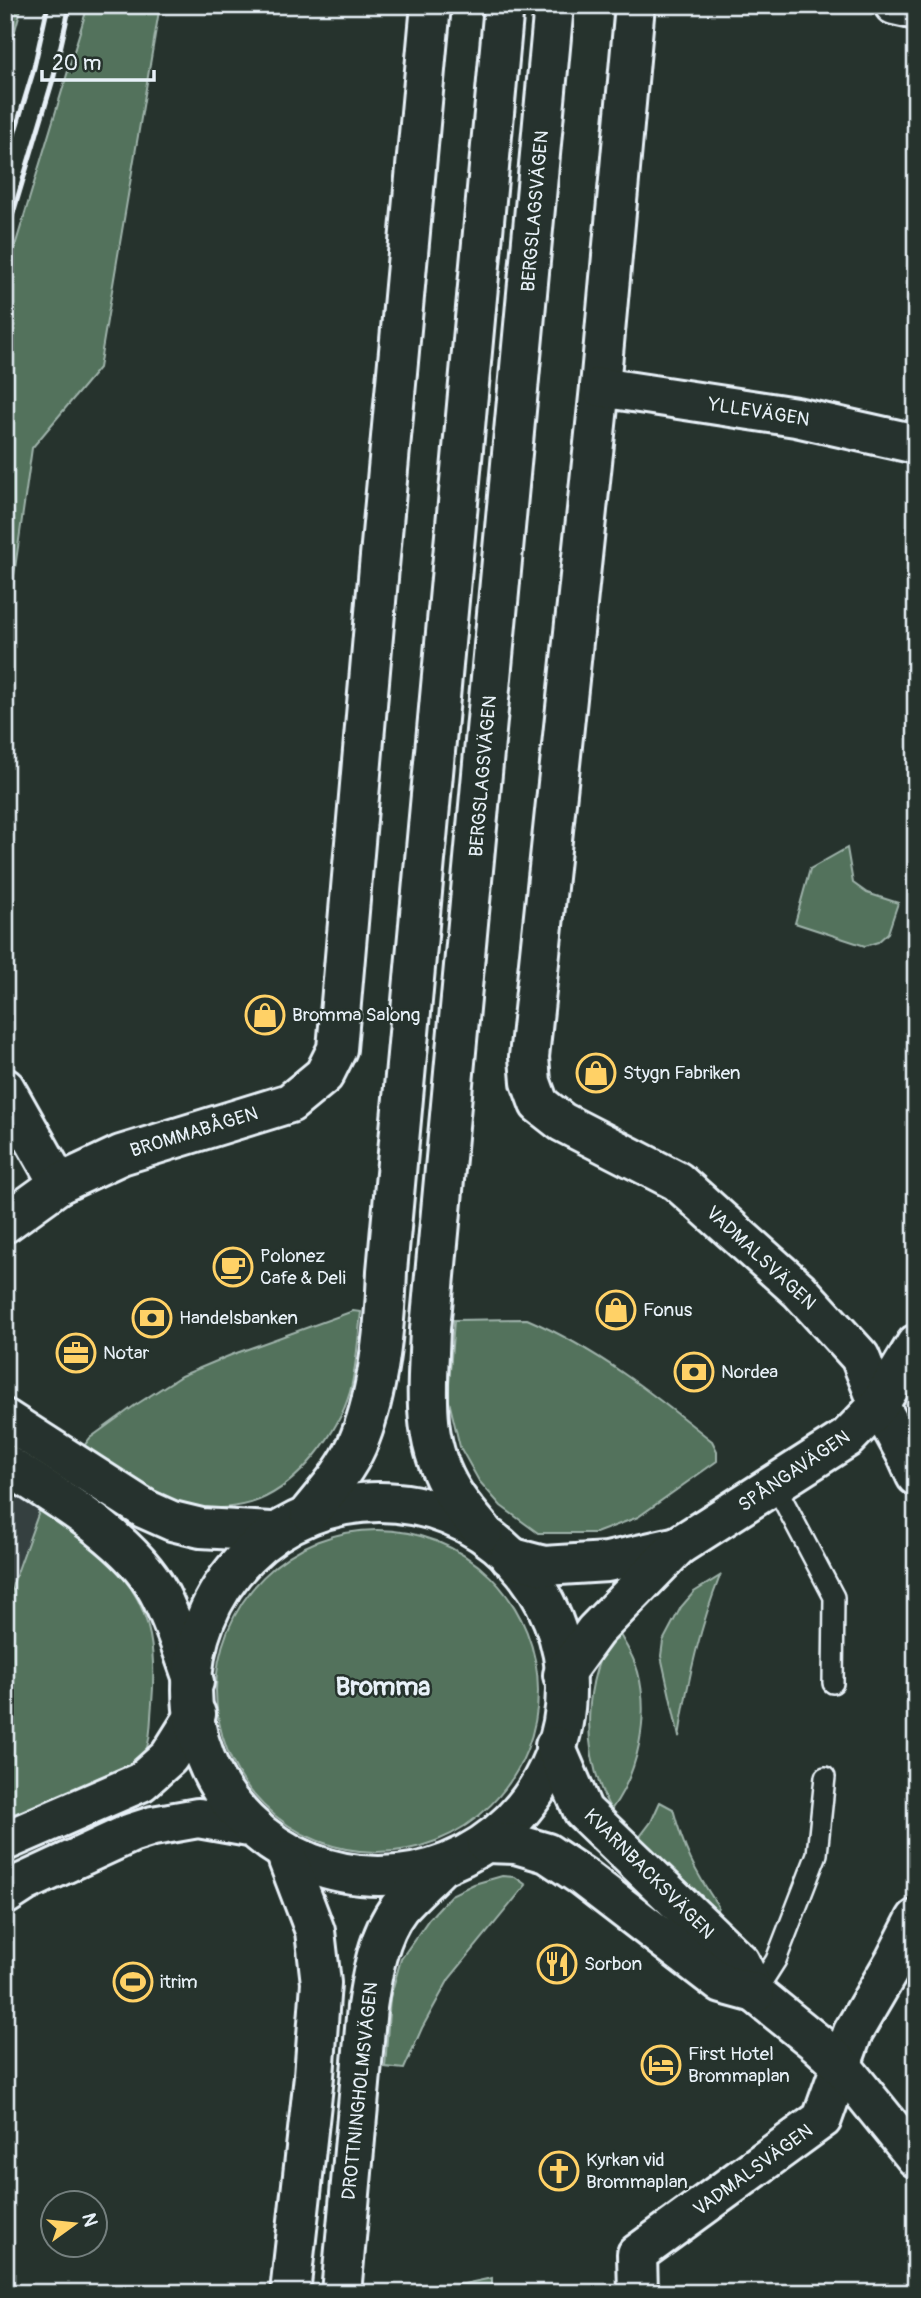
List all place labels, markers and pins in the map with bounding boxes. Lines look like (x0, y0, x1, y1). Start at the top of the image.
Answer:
shop icon: Bromma Salong (244, 994, 286, 1036)
place label: Bromma Salong (292, 1003, 420, 1027)
shop icon: Stygn Fabriken (575, 1052, 617, 1094)
place label: Stygn Fabriken (623, 1061, 741, 1085)
place label: Polonez Cafe & Deli (260, 1244, 346, 1290)
cafe icon: Polonez Cafe & Deli (212, 1246, 254, 1288)
shop icon: Fonus (595, 1289, 637, 1331)
bank icon: Handelsbanken (131, 1297, 173, 1339)
place label: Fonus (643, 1298, 693, 1322)
place label: Handelsbanken (179, 1306, 298, 1330)
office icon: Notar (55, 1332, 97, 1374)
place label: Notar (103, 1341, 150, 1365)
bank icon: Nordea (673, 1351, 715, 1393)
place label: Nordea (721, 1360, 778, 1384)
restaurant icon: Sorbon (536, 1943, 578, 1985)
place label: Sorbon (584, 1952, 642, 1976)
sports icon: itrim (112, 1961, 154, 2003)
place label: itrim (160, 1970, 198, 1994)
place label: First Hotel Brommaplan (688, 2042, 790, 2088)
hotel icon: First Hotel Brommaplan (640, 2044, 682, 2086)
place label: Kyrkan vid Brommaplan (586, 2148, 688, 2194)
church icon: Kyrkan vid Brommaplan (538, 2150, 580, 2192)

